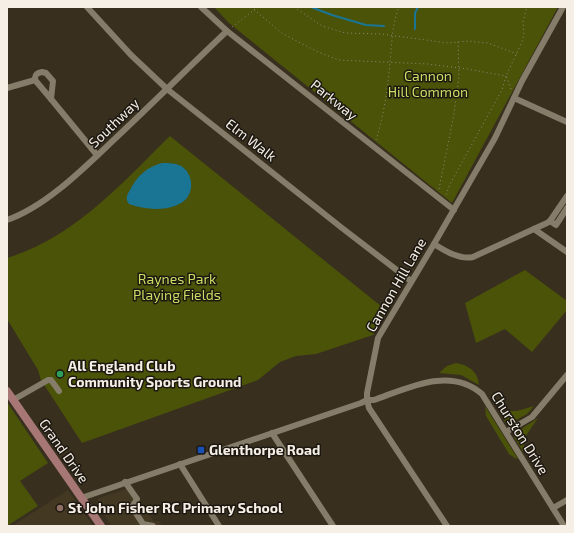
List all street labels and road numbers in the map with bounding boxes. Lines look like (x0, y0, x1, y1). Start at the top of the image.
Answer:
street label: Parkway (308, 76, 362, 124)
street label: Southway (85, 94, 143, 151)
street label: Elm Walk (223, 115, 280, 165)
street label: Cannon Hill Lane (362, 235, 429, 335)
street label: Churston Drive (488, 388, 553, 477)
street label: Grand Drive (36, 415, 93, 486)

